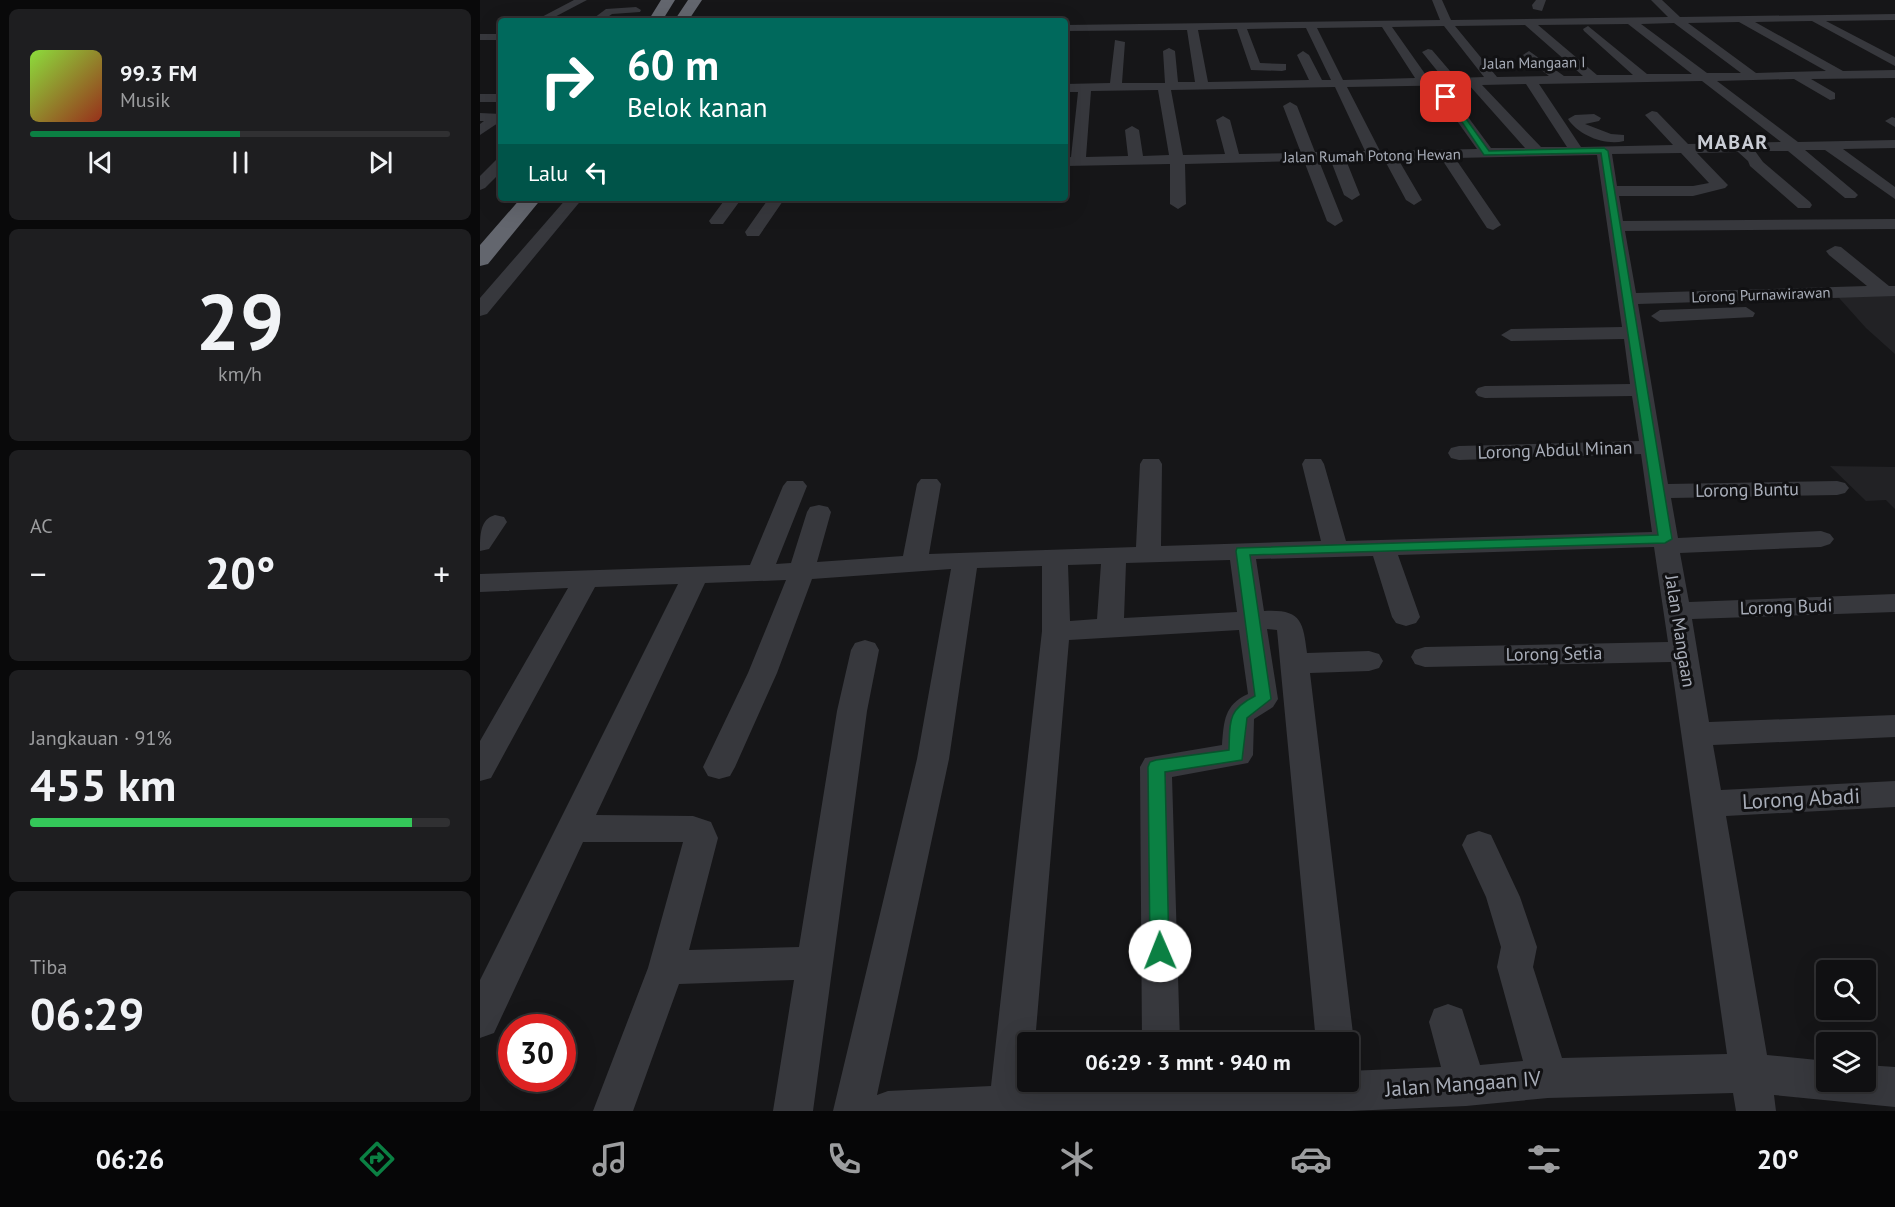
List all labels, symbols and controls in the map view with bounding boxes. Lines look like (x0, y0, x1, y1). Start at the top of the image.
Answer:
text: 60 m (627, 37, 719, 92)
icon: right (528, 42, 606, 120)
street label: Jalan Mangaan I (1481, 52, 1586, 73)
text: 99.3 FM (120, 59, 197, 87)
pin (1420, 71, 1471, 122)
icon: arrive (1429, 80, 1462, 113)
text: Musik (120, 87, 170, 113)
text: Belok kanan (627, 90, 767, 124)
district label: MABAR (1697, 129, 1769, 155)
street label: Jalan Rumah Potong Hewan (1282, 144, 1461, 167)
icon: previous (84, 146, 117, 179)
icon: pause (224, 146, 257, 179)
icon: next (364, 146, 397, 179)
icon: left (580, 156, 613, 189)
text: Lalu (528, 159, 568, 187)
text: 29 (196, 271, 284, 372)
street label: Lorong Purnawirawan (1691, 283, 1831, 306)
text: km/h (218, 361, 262, 387)
street label: Lorong Abdul Minan (1477, 435, 1633, 464)
street label: Lorong Buntu (1695, 477, 1799, 502)
text: AC (30, 513, 53, 539)
text: 20° (205, 543, 275, 601)
text: − (30, 552, 47, 595)
text: + (433, 552, 450, 595)
street label: Jalan Mangaan (1660, 572, 1701, 689)
street label: Lorong Budi (1739, 593, 1833, 620)
street label: Lorong Setia (1506, 641, 1602, 666)
text: Jangkauan · 91% (30, 725, 172, 751)
text: 455 km (30, 755, 176, 813)
street label: Lorong Abadi (1741, 782, 1861, 815)
position arrow (1128, 919, 1192, 983)
text: Tiba (30, 954, 67, 980)
map controls (1816, 960, 1876, 1092)
button: search (1816, 960, 1876, 1020)
text: 06:29 (30, 984, 144, 1042)
speed limit sign: 30 (498, 1014, 576, 1092)
button: layers (1816, 1032, 1876, 1092)
text: 06:29 · 3 mnt · 940 m (1085, 1048, 1291, 1076)
street label: Jalan Mangaan IV (1383, 1065, 1542, 1102)
icon: directions (356, 1138, 398, 1180)
icon: music (589, 1138, 631, 1180)
icon: phone (823, 1138, 865, 1180)
icon: climate (1056, 1138, 1098, 1180)
icon: car (1290, 1138, 1332, 1180)
icon: filters (1523, 1138, 1565, 1180)
text: 06:26 (96, 1142, 164, 1176)
text: 20° (1757, 1142, 1799, 1176)

